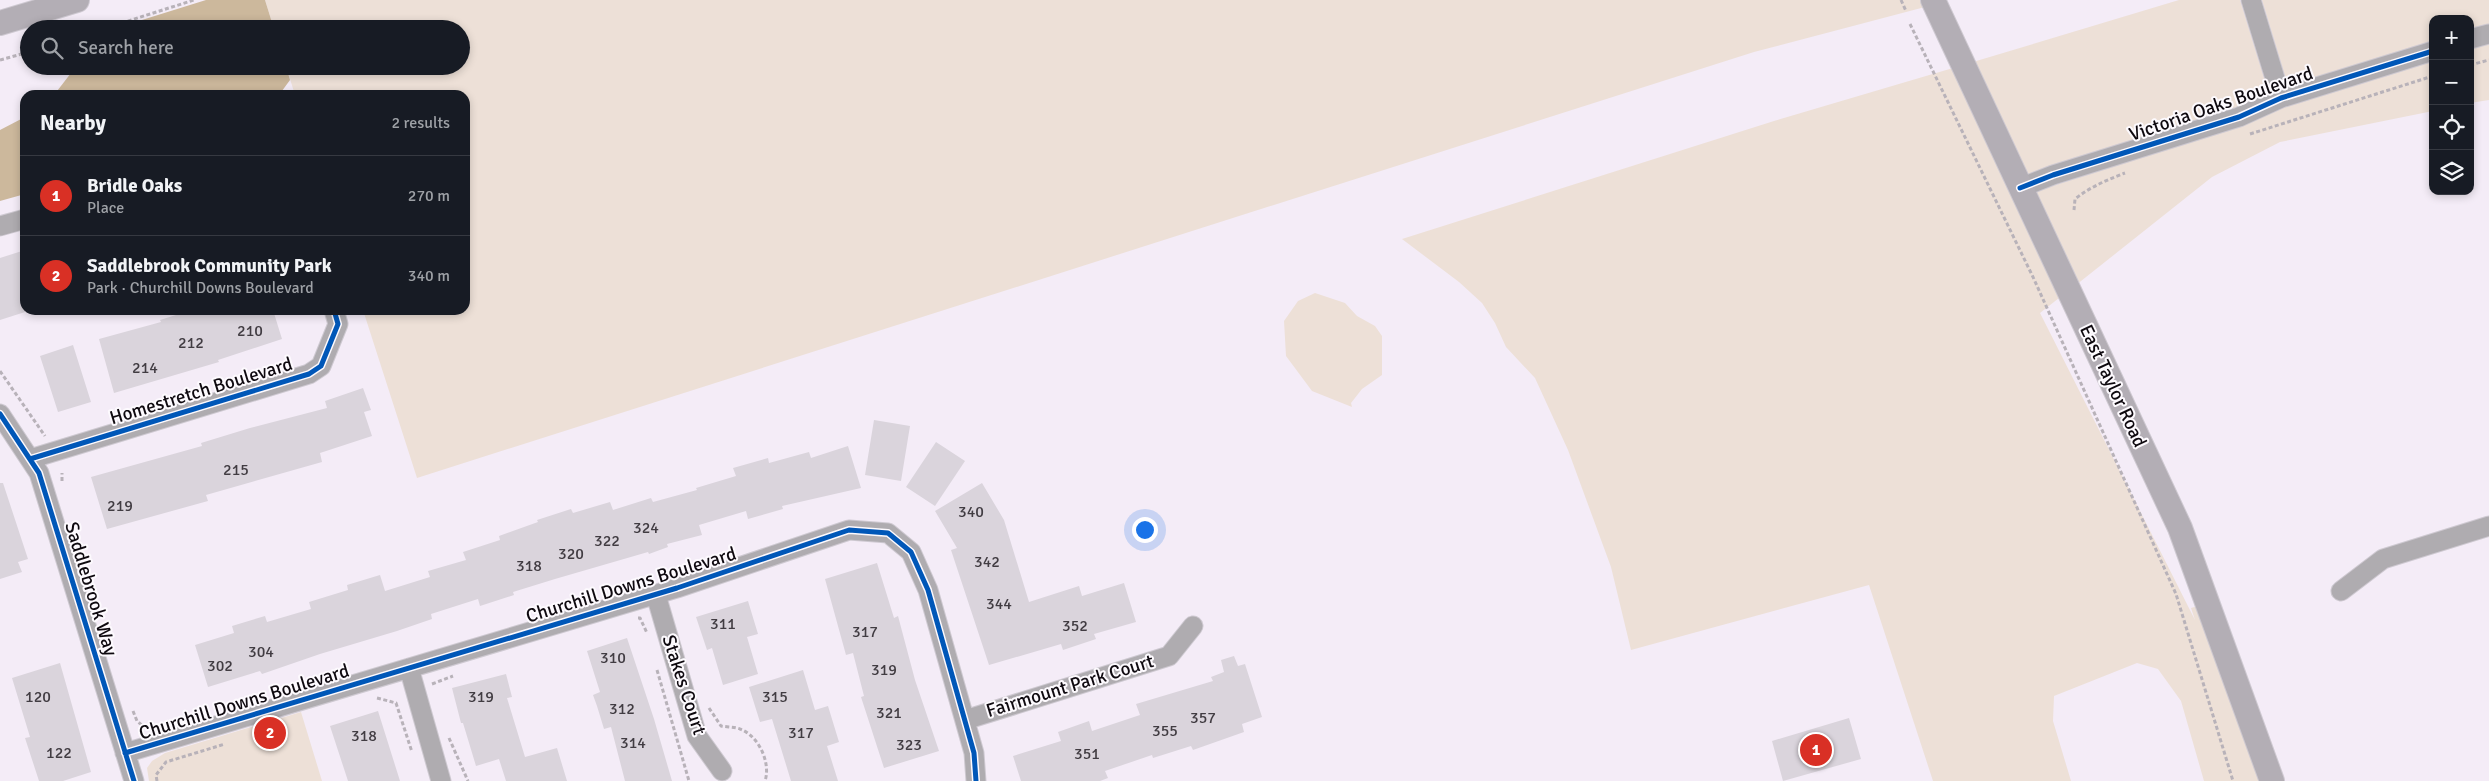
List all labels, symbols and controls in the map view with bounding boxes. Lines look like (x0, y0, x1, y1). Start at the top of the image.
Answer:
map controls (2429, 15, 2474, 195)
button: + (2429, 15, 2474, 60)
search box (20, 20, 470, 75)
icon: search (38, 34, 66, 62)
text: Search here (78, 36, 174, 60)
button: − (2429, 60, 2474, 105)
street label: Victoria Oaks Boulevard (2126, 61, 2316, 147)
button: locate (2429, 105, 2474, 150)
text: Nearby (40, 110, 106, 136)
text: 2 results (391, 113, 450, 133)
button: layers (2429, 150, 2474, 195)
text: Bridle Oaks (87, 174, 182, 198)
text: 1 (52, 186, 60, 206)
text: 270 m (408, 186, 450, 206)
text: Place (87, 198, 124, 218)
text: Saddlebrook Community Park (87, 254, 332, 278)
text: 2 (52, 266, 60, 286)
text: 340 m (408, 266, 450, 286)
text: Park · Churchill Downs Boulevard (87, 278, 314, 298)
house number: 210 (237, 321, 263, 341)
street label: East Taylor Road (2074, 321, 2152, 451)
house number: 212 (178, 333, 204, 353)
street label: Homestretch Boulevard (107, 352, 295, 430)
house number: 214 (132, 358, 158, 378)
house number: 215 (223, 460, 249, 480)
house number: 219 (107, 496, 133, 516)
house number: 340 (958, 502, 984, 522)
your location (1132, 517, 1158, 543)
house number: 324 (633, 518, 659, 538)
street label: Saddlebrook Way (59, 519, 123, 659)
house number: 322 (594, 531, 620, 551)
street label: Churchill Downs Boulevard (523, 542, 739, 628)
house number: 320 (558, 544, 584, 564)
house number: 342 (974, 552, 1000, 572)
house number: 318 (516, 556, 542, 576)
house number: 344 (986, 594, 1012, 614)
house number: 311 (710, 614, 736, 634)
house number: 352 (1062, 616, 1088, 636)
house number: 317 (852, 622, 878, 642)
street label: Stakes Court (657, 632, 712, 738)
house number: 304 (248, 642, 274, 662)
house number: 310 (600, 648, 626, 668)
street label: Fairmount Park Court (983, 649, 1157, 723)
house number: 302 (207, 656, 233, 676)
street label: Churchill Downs Boulevard (136, 659, 352, 745)
house number: 319 (871, 660, 897, 680)
house number: 120 (25, 687, 51, 707)
house number: 319 (468, 687, 494, 707)
house number: 315 (762, 687, 788, 707)
house number: 312 (609, 699, 635, 719)
house number: 321 (876, 703, 902, 723)
house number: 357 (1190, 708, 1216, 728)
pin: 2 (254, 714, 286, 752)
house number: 355 (1152, 721, 1178, 741)
house number: 317 (788, 723, 814, 743)
house number: 318 (351, 726, 377, 746)
pin: 1 (1800, 731, 1832, 769)
house number: 314 (620, 733, 646, 753)
house number: 323 (896, 735, 922, 755)
house number: 122 (46, 743, 72, 763)
house number: 351 (1074, 744, 1100, 764)

